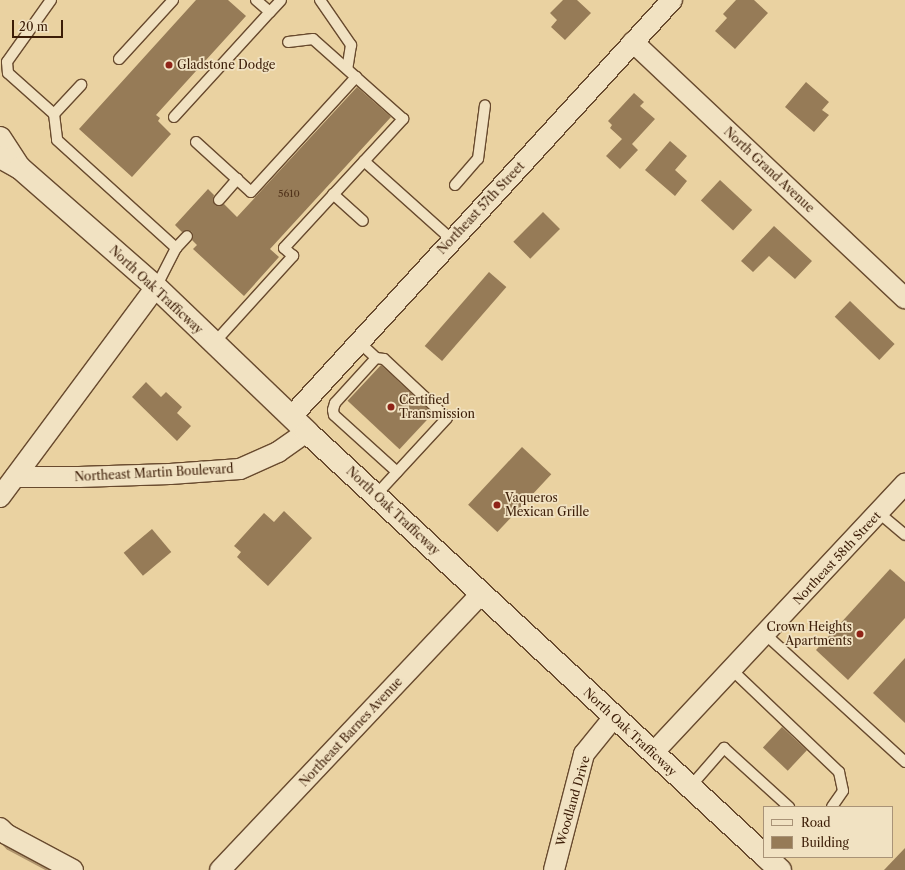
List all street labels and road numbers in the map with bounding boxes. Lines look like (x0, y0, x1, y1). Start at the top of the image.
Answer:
street label: North Grand Avenue (721, 124, 817, 216)
street label: Northeast 57th Street (435, 159, 527, 257)
street label: North Oak Trafficway (106, 243, 206, 337)
street label: Northeast Martin Boulevard (74, 462, 234, 484)
street label: North Oak Trafficway (343, 464, 443, 558)
street label: Northeast 58th Street (790, 508, 884, 608)
street label: Northeast Barnes Avenue (296, 674, 406, 790)
street label: North Oak Trafficway (580, 685, 680, 779)
street label: Woodland Drive (553, 754, 593, 848)

